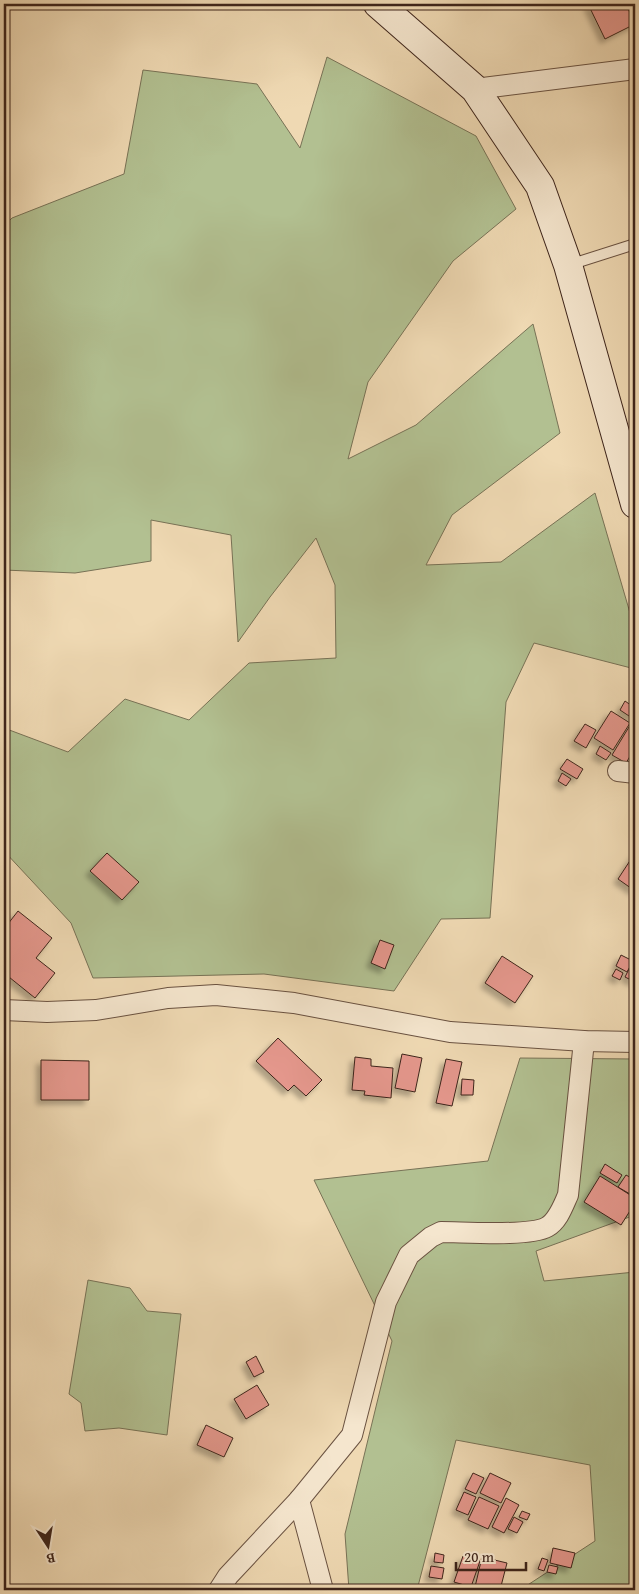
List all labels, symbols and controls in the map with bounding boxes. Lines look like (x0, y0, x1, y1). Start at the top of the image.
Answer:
north arrow (22, 1522, 72, 1572)
scale bar (456, 1539, 526, 1571)
text: 20 m (464, 1546, 495, 1567)
text: B (44, 1548, 57, 1569)

